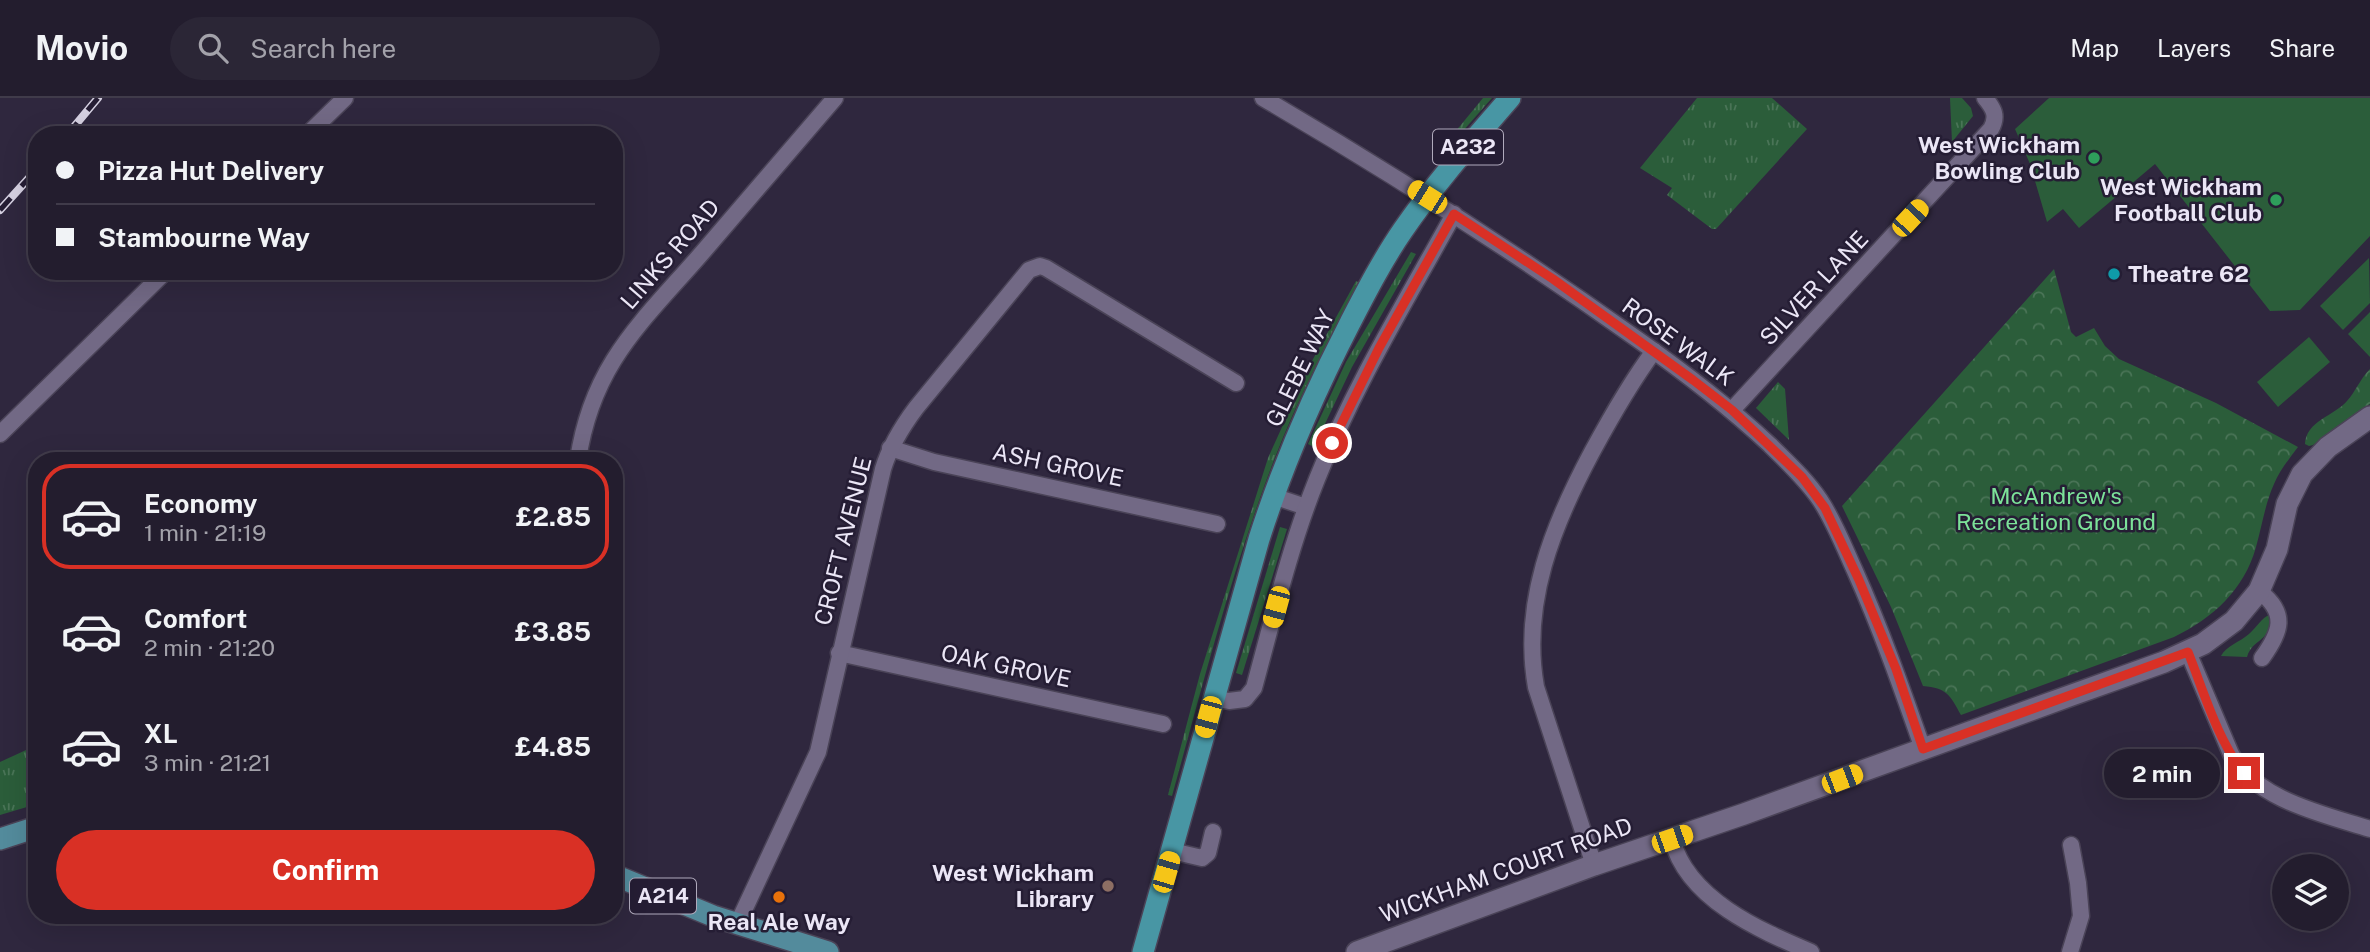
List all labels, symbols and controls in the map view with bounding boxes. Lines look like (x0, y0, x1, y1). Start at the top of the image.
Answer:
search box (170, 17, 660, 80)
text: Movio (35, 29, 128, 67)
icon: search (194, 29, 232, 67)
text: Search here (250, 33, 396, 64)
text: Map (2070, 34, 2119, 62)
text: Layers (2157, 34, 2231, 62)
text: Share (2269, 34, 2335, 62)
road number: A232 (1433, 130, 1503, 164)
place label: West Wickham Bowling Club (1918, 131, 2080, 184)
marker: West Wickham Bowling Club (2086, 150, 2102, 166)
text: Pizza Hut Delivery (98, 155, 324, 186)
place label: West Wickham Football Club (2100, 173, 2262, 226)
car (1404, 177, 1451, 217)
marker: West Wickham Football Club (2268, 192, 2284, 208)
street label: LINKS ROAD (615, 193, 725, 314)
car (1888, 195, 1933, 241)
text: Stambourne Way (98, 222, 310, 253)
street label: SILVER LANE (1754, 225, 1873, 350)
place label: Theatre 62 (2128, 260, 2249, 287)
marker: Theatre 62 (2106, 266, 2122, 282)
street label: ROSE WALK (1617, 292, 1739, 391)
street label: GLEBE WAY (1260, 305, 1340, 431)
route start (1316, 427, 1348, 459)
street label: ASH GROVE (990, 437, 1126, 492)
street label: CROFT AVENUE (809, 454, 877, 628)
park label: McAndrew's Recreation Ground (1956, 482, 2156, 535)
icon: car (60, 485, 123, 548)
text: Economy (144, 488, 257, 519)
text: £2.85 (516, 501, 591, 532)
text: 1 min · 21:19 (144, 519, 266, 546)
car (1261, 584, 1292, 630)
icon: car (60, 600, 123, 663)
text: Comfort (144, 603, 247, 634)
text: £3.85 (515, 616, 591, 647)
text: 2 min · 21:20 (144, 634, 275, 661)
street label: OAK GROVE (939, 639, 1074, 692)
car (1193, 694, 1224, 740)
icon: car (60, 715, 123, 778)
text: XL (144, 718, 178, 749)
text: £4.85 (515, 731, 591, 762)
callout: 2 min (2104, 748, 2220, 798)
text: 3 min · 21:21 (144, 749, 271, 776)
route end (2228, 757, 2260, 789)
text: 2 min (2132, 760, 2192, 787)
car (1819, 762, 1866, 796)
street label: WICKHAM COURT ROAD (1376, 811, 1636, 928)
car (1649, 822, 1696, 856)
button: Confirm (56, 830, 595, 910)
car (1151, 849, 1182, 895)
map controls (2272, 854, 2349, 931)
button: layers (2272, 854, 2349, 931)
place label: West Wickham Library (932, 859, 1094, 912)
road number: A214 (630, 878, 696, 914)
marker: West Wickham Library (1100, 878, 1116, 894)
marker: Real Ale Way (771, 889, 787, 905)
place label: Real Ale Way (708, 908, 850, 935)

